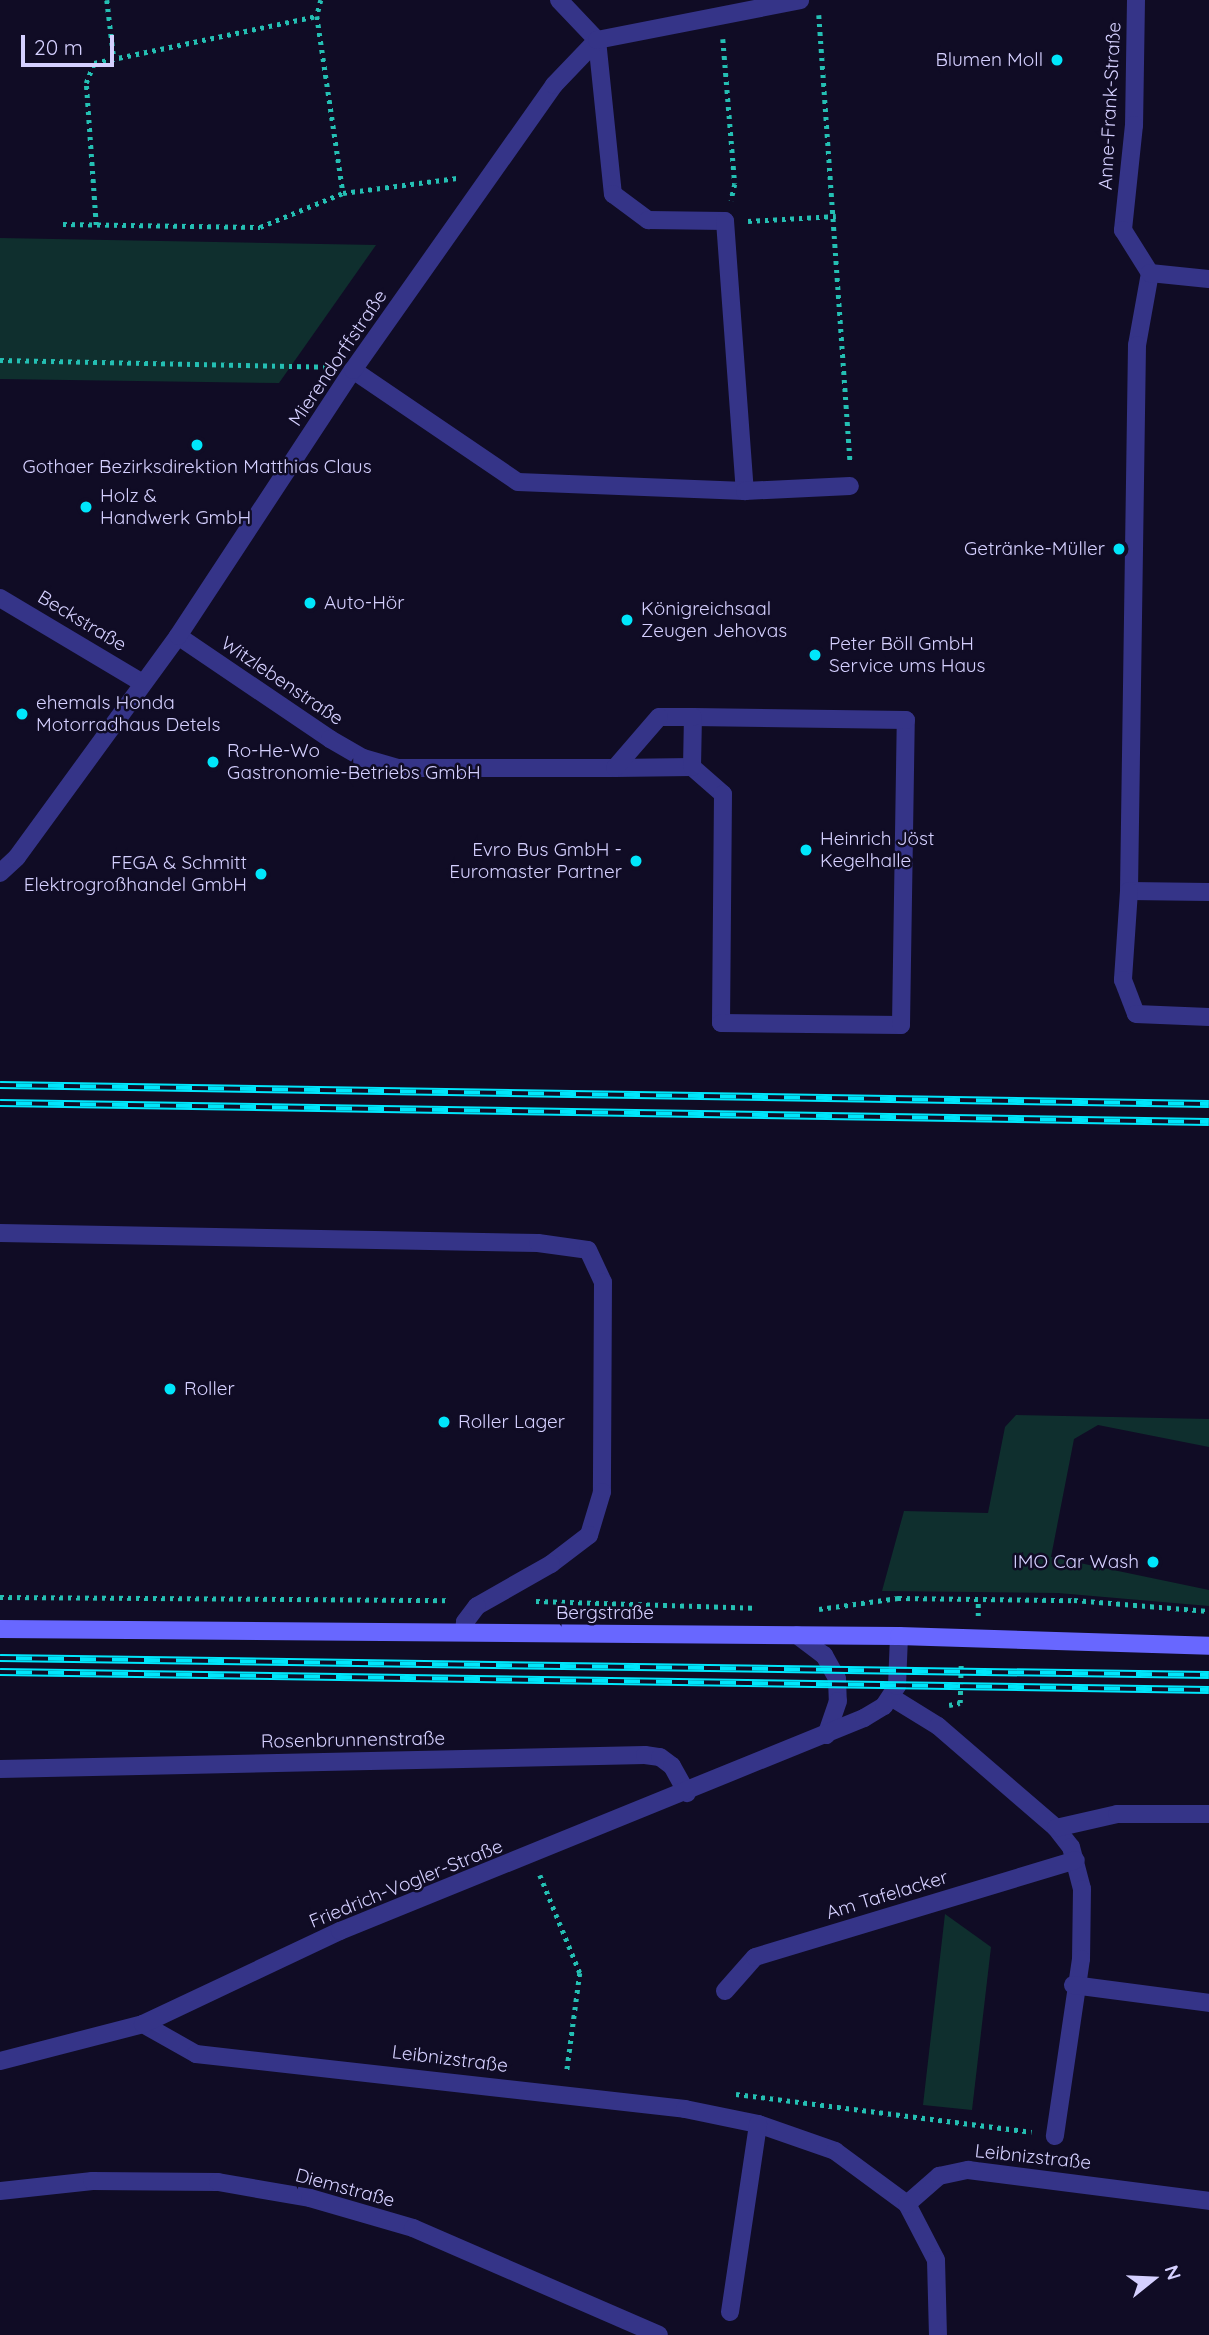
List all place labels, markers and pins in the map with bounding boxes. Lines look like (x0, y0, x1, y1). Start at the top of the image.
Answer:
place label: Blumen Moll (935, 49, 1043, 71)
marker: Blumen Moll (1049, 52, 1065, 68)
marker: Gothaer Bezirksdirektion Matthias Claus (189, 437, 205, 453)
place label: Gothaer Bezirksdirektion Matthias Claus (22, 456, 372, 478)
place label: Holz & Handwerk GmbH (100, 485, 251, 529)
marker: Holz & Handwerk GmbH (78, 499, 94, 515)
place label: Getränke-Müller (964, 538, 1105, 560)
marker: Getränke-Müller (1111, 541, 1127, 557)
place label: Auto-Hör (324, 592, 405, 614)
marker: Auto-Hör (302, 595, 318, 611)
place label: Königreichsaal Zeugen Jehovas (641, 598, 787, 642)
marker: Königreichsaal Zeugen Jehovas (619, 612, 635, 628)
place label: Peter Böll GmbH Service ums Haus (829, 633, 986, 677)
marker: Peter Böll GmbH Service ums Haus (807, 647, 823, 663)
place label: ehemals Honda Motorradhaus Detels (36, 692, 220, 736)
marker: ehemals Honda Motorradhaus Detels (14, 706, 30, 722)
place label: Ro-He-Wo Gastronomie-Betriebs GmbH (227, 740, 481, 784)
marker: Ro-He-Wo Gastronomie-Betriebs GmbH (205, 754, 221, 770)
place label: Heinrich Jöst Kegelhalle (820, 828, 934, 872)
place label: Evro Bus GmbH - Euromaster Partner (449, 839, 622, 883)
marker: Heinrich Jöst Kegelhalle (798, 842, 814, 858)
place label: FEGA & Schmitt Elektrogroßhandel GmbH (24, 852, 247, 896)
marker: Evro Bus GmbH - Euromaster Partner (628, 853, 644, 869)
marker: FEGA & Schmitt Elektrogroßhandel GmbH (253, 866, 269, 882)
place label: Roller (184, 1378, 235, 1400)
marker: Roller (162, 1381, 178, 1397)
place label: Roller Lager (458, 1411, 565, 1433)
marker: Roller Lager (436, 1414, 452, 1430)
place label: IMO Car Wash (1013, 1551, 1139, 1573)
marker: IMO Car Wash (1145, 1554, 1161, 1570)

